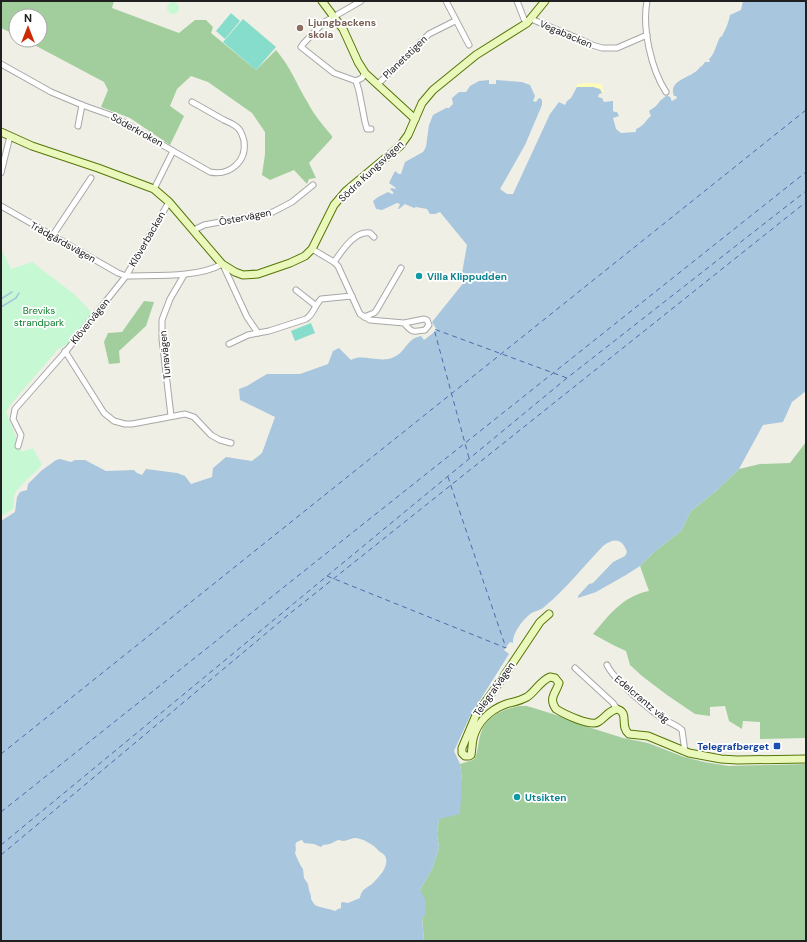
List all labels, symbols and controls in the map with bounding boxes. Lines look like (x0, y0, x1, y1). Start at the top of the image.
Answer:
north arrow (8, 8, 48, 48)
text: N (24, 11, 32, 25)
place label: Ljungbackens skola (308, 16, 376, 41)
street label: Vegabacken (538, 17, 595, 51)
marker: Ljungbackens skola (295, 23, 305, 33)
street label: Planetstigen (380, 32, 430, 81)
street label: Söderkroken (108, 110, 166, 150)
street label: Södra Kungsvägen (336, 137, 407, 205)
street label: Östervägen (218, 206, 272, 228)
street label: Klöverbacken (126, 209, 168, 269)
street label: Trädgårdsvägen (28, 219, 98, 266)
place label: Villa Klippudden (427, 270, 507, 283)
marker: Villa Klippudden (414, 271, 424, 281)
street label: Klövervägen (68, 295, 113, 347)
park label: Breviks strandpark (14, 304, 64, 329)
street label: Tunavägen (156, 330, 174, 380)
street label: Telegrafvägen (470, 659, 518, 719)
street label: Edelcrantz väg (612, 672, 672, 726)
place label: Telegrafberget (697, 740, 769, 753)
marker: Telegrafberget (772, 741, 782, 751)
place label: Utsikten (525, 791, 566, 804)
marker: Utsikten (512, 792, 522, 802)

